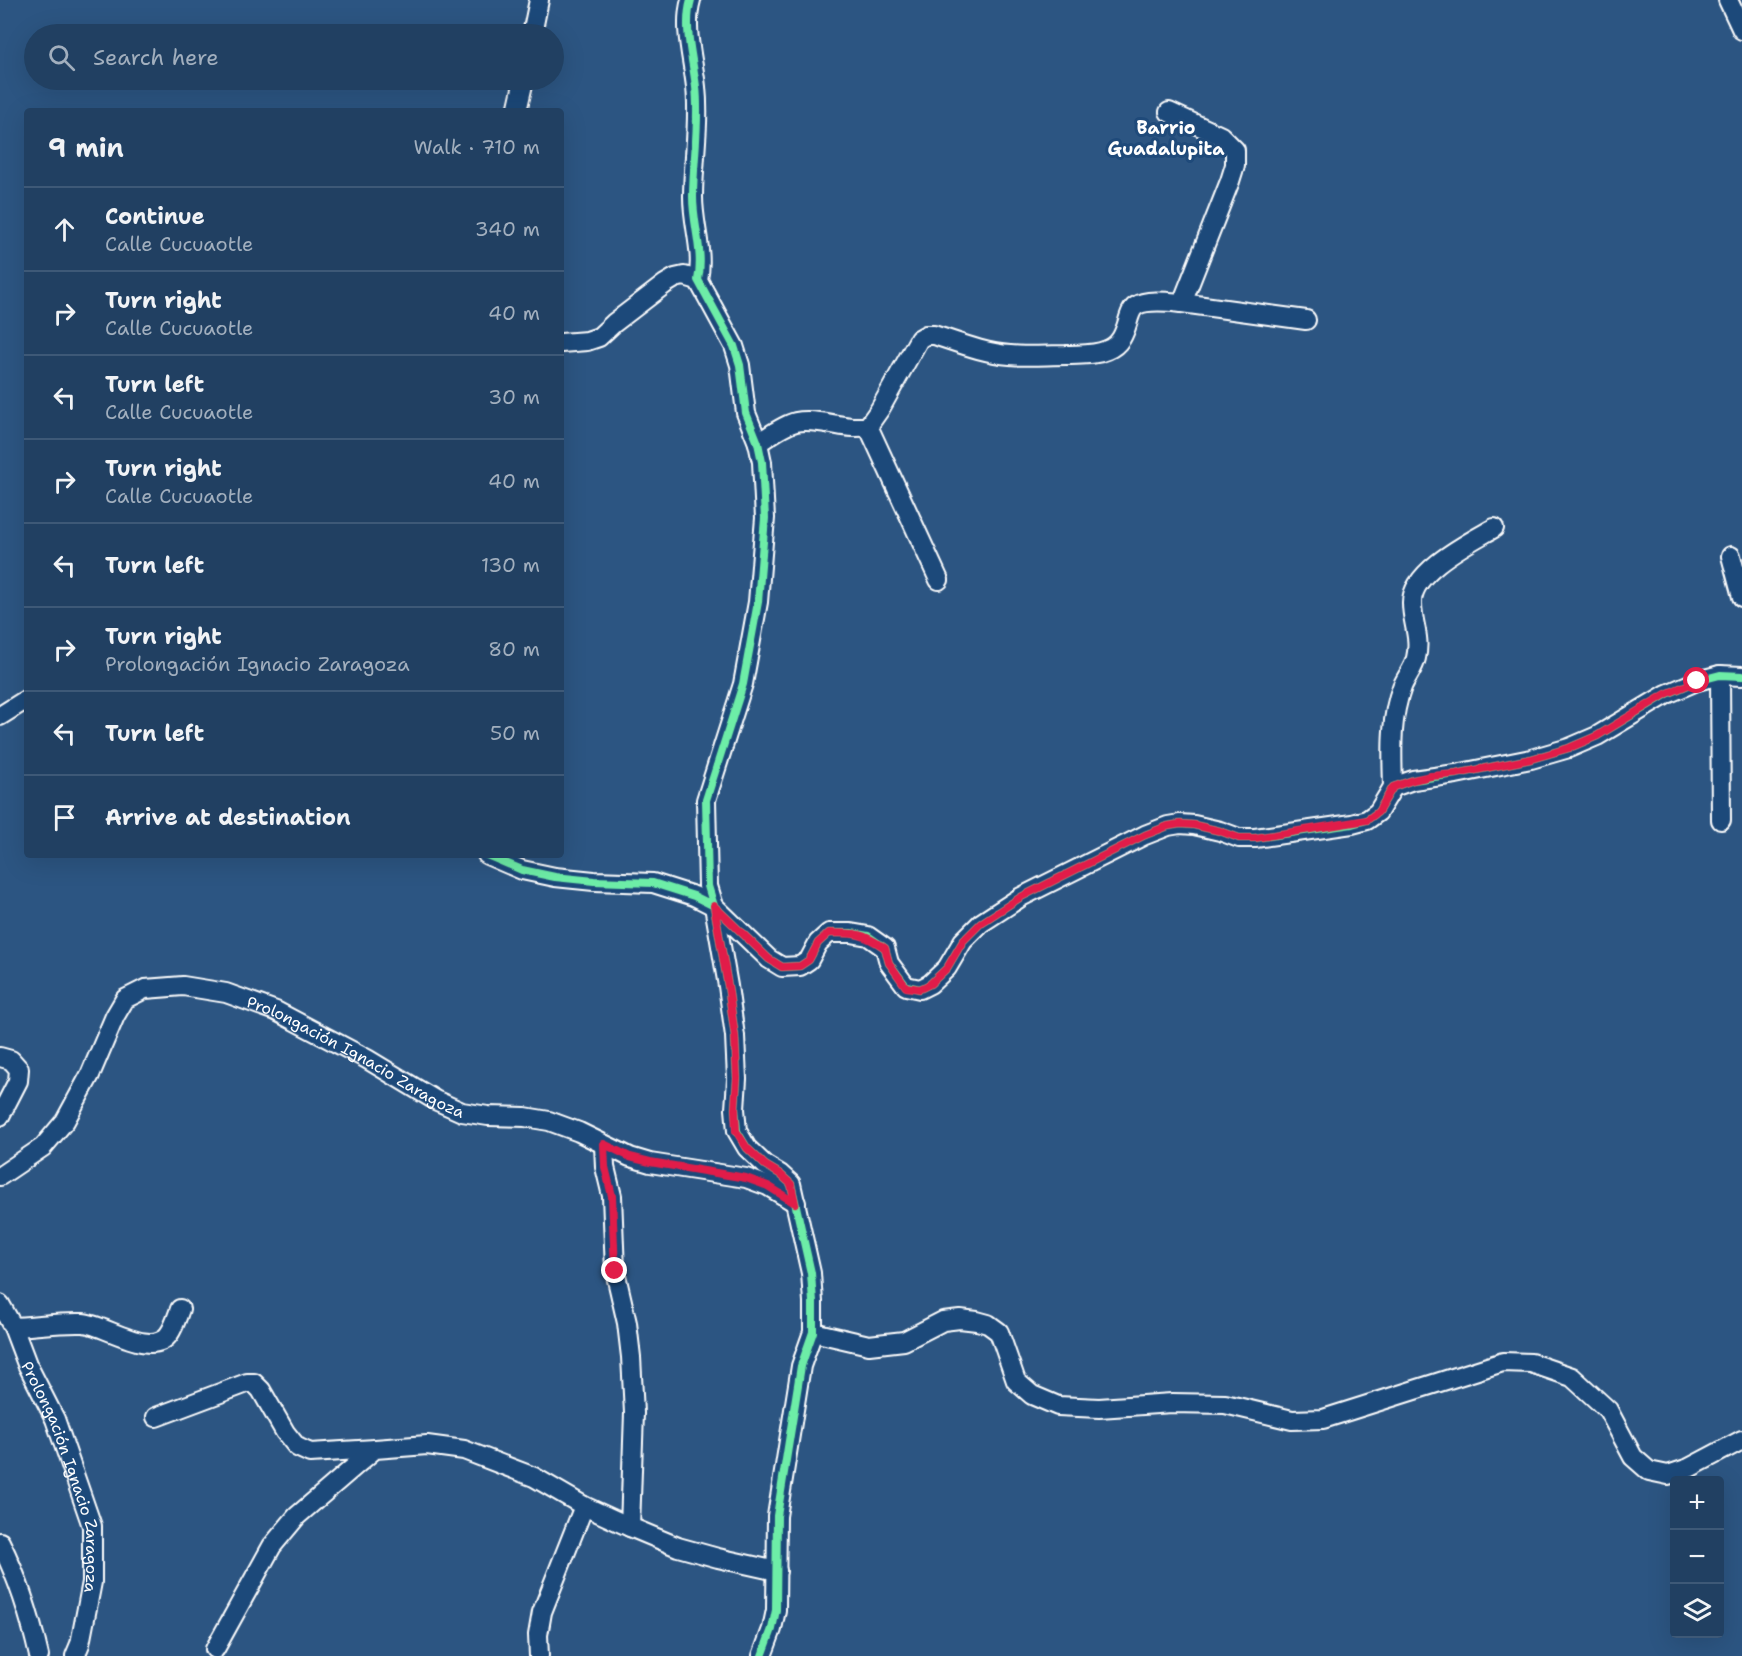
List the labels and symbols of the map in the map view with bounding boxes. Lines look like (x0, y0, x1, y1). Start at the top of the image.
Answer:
district label: Barrio Guadalupita (1108, 116, 1225, 161)
route start (1683, 667, 1709, 693)
street label: Prolongación Ignacio Zaragoza (244, 991, 468, 1123)
route end (601, 1257, 627, 1283)
street label: Prolongación Ignacio Zaragoza (16, 1358, 103, 1595)

